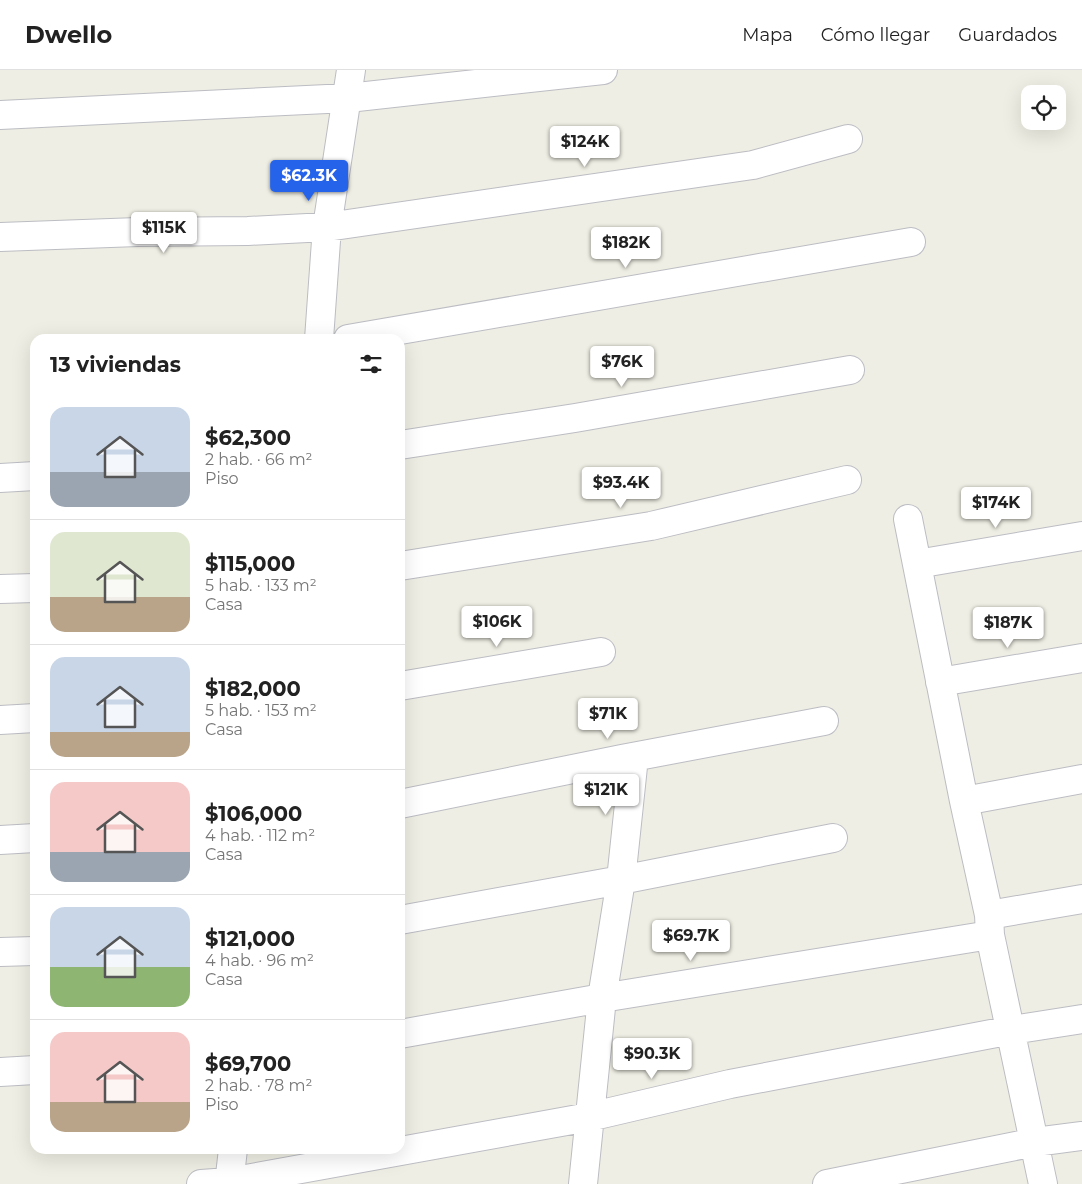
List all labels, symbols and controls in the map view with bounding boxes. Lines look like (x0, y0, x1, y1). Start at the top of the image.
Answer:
text: Dwello (25, 20, 112, 49)
text: Mapa (742, 24, 793, 46)
text: Cómo llegar (821, 24, 930, 46)
text: Guardados (958, 24, 1057, 46)
map controls (1021, 85, 1066, 130)
button: locate (1021, 85, 1066, 130)
pin: $124K (550, 126, 620, 168)
text: $124K (561, 132, 609, 151)
pin: $62.3K (268, 160, 350, 202)
text: $62.3K (281, 166, 337, 185)
pin: $115K (129, 212, 199, 254)
text: $115K (142, 218, 186, 237)
pin: $182K (591, 226, 661, 269)
text: $182K (602, 233, 650, 252)
pin: $76K (592, 346, 652, 388)
icon: filters (357, 350, 385, 378)
text: 13 viviendas (50, 352, 181, 377)
text: $76K (601, 352, 643, 371)
text: $62,300 (205, 425, 291, 450)
icon: home (90, 427, 150, 487)
text: 2 hab. · 66 m² (205, 450, 313, 469)
pin: $93.4K (580, 466, 662, 509)
text: Piso (205, 469, 239, 488)
text: $93.4K (593, 473, 649, 492)
pin: $174K (961, 486, 1031, 529)
text: $174K (972, 493, 1020, 512)
text: $115,000 (205, 551, 295, 576)
icon: home (90, 552, 150, 612)
text: 5 hab. · 133 m² (205, 576, 317, 595)
text: Casa (205, 595, 243, 614)
pin: $106K (462, 606, 532, 648)
pin: $187K (973, 606, 1043, 649)
text: $106K (472, 612, 522, 631)
text: $187K (984, 613, 1032, 632)
text: $182,000 (205, 676, 301, 701)
icon: home (90, 677, 150, 737)
pin: $71K (578, 698, 638, 740)
text: 5 hab. · 153 m² (205, 701, 317, 720)
text: $71K (589, 704, 627, 723)
text: Casa (205, 720, 243, 739)
pin: $121K (571, 774, 641, 816)
text: $121K (584, 780, 628, 799)
text: $106,000 (205, 801, 302, 826)
icon: home (90, 802, 150, 862)
text: 4 hab. · 112 m² (205, 826, 315, 845)
text: Casa (205, 845, 243, 864)
pin: $69.7K (650, 920, 732, 962)
text: $121,000 (205, 926, 295, 951)
text: $69.7K (663, 926, 719, 945)
icon: home (90, 927, 150, 987)
text: 4 hab. · 96 m² (205, 951, 314, 970)
text: Casa (205, 970, 243, 989)
pin: $90.3K (611, 1038, 693, 1080)
text: $90.3K (624, 1044, 680, 1063)
text: $69,700 (205, 1051, 291, 1076)
icon: home (90, 1052, 150, 1112)
text: 2 hab. · 78 m² (205, 1076, 312, 1095)
text: Piso (205, 1095, 239, 1114)

